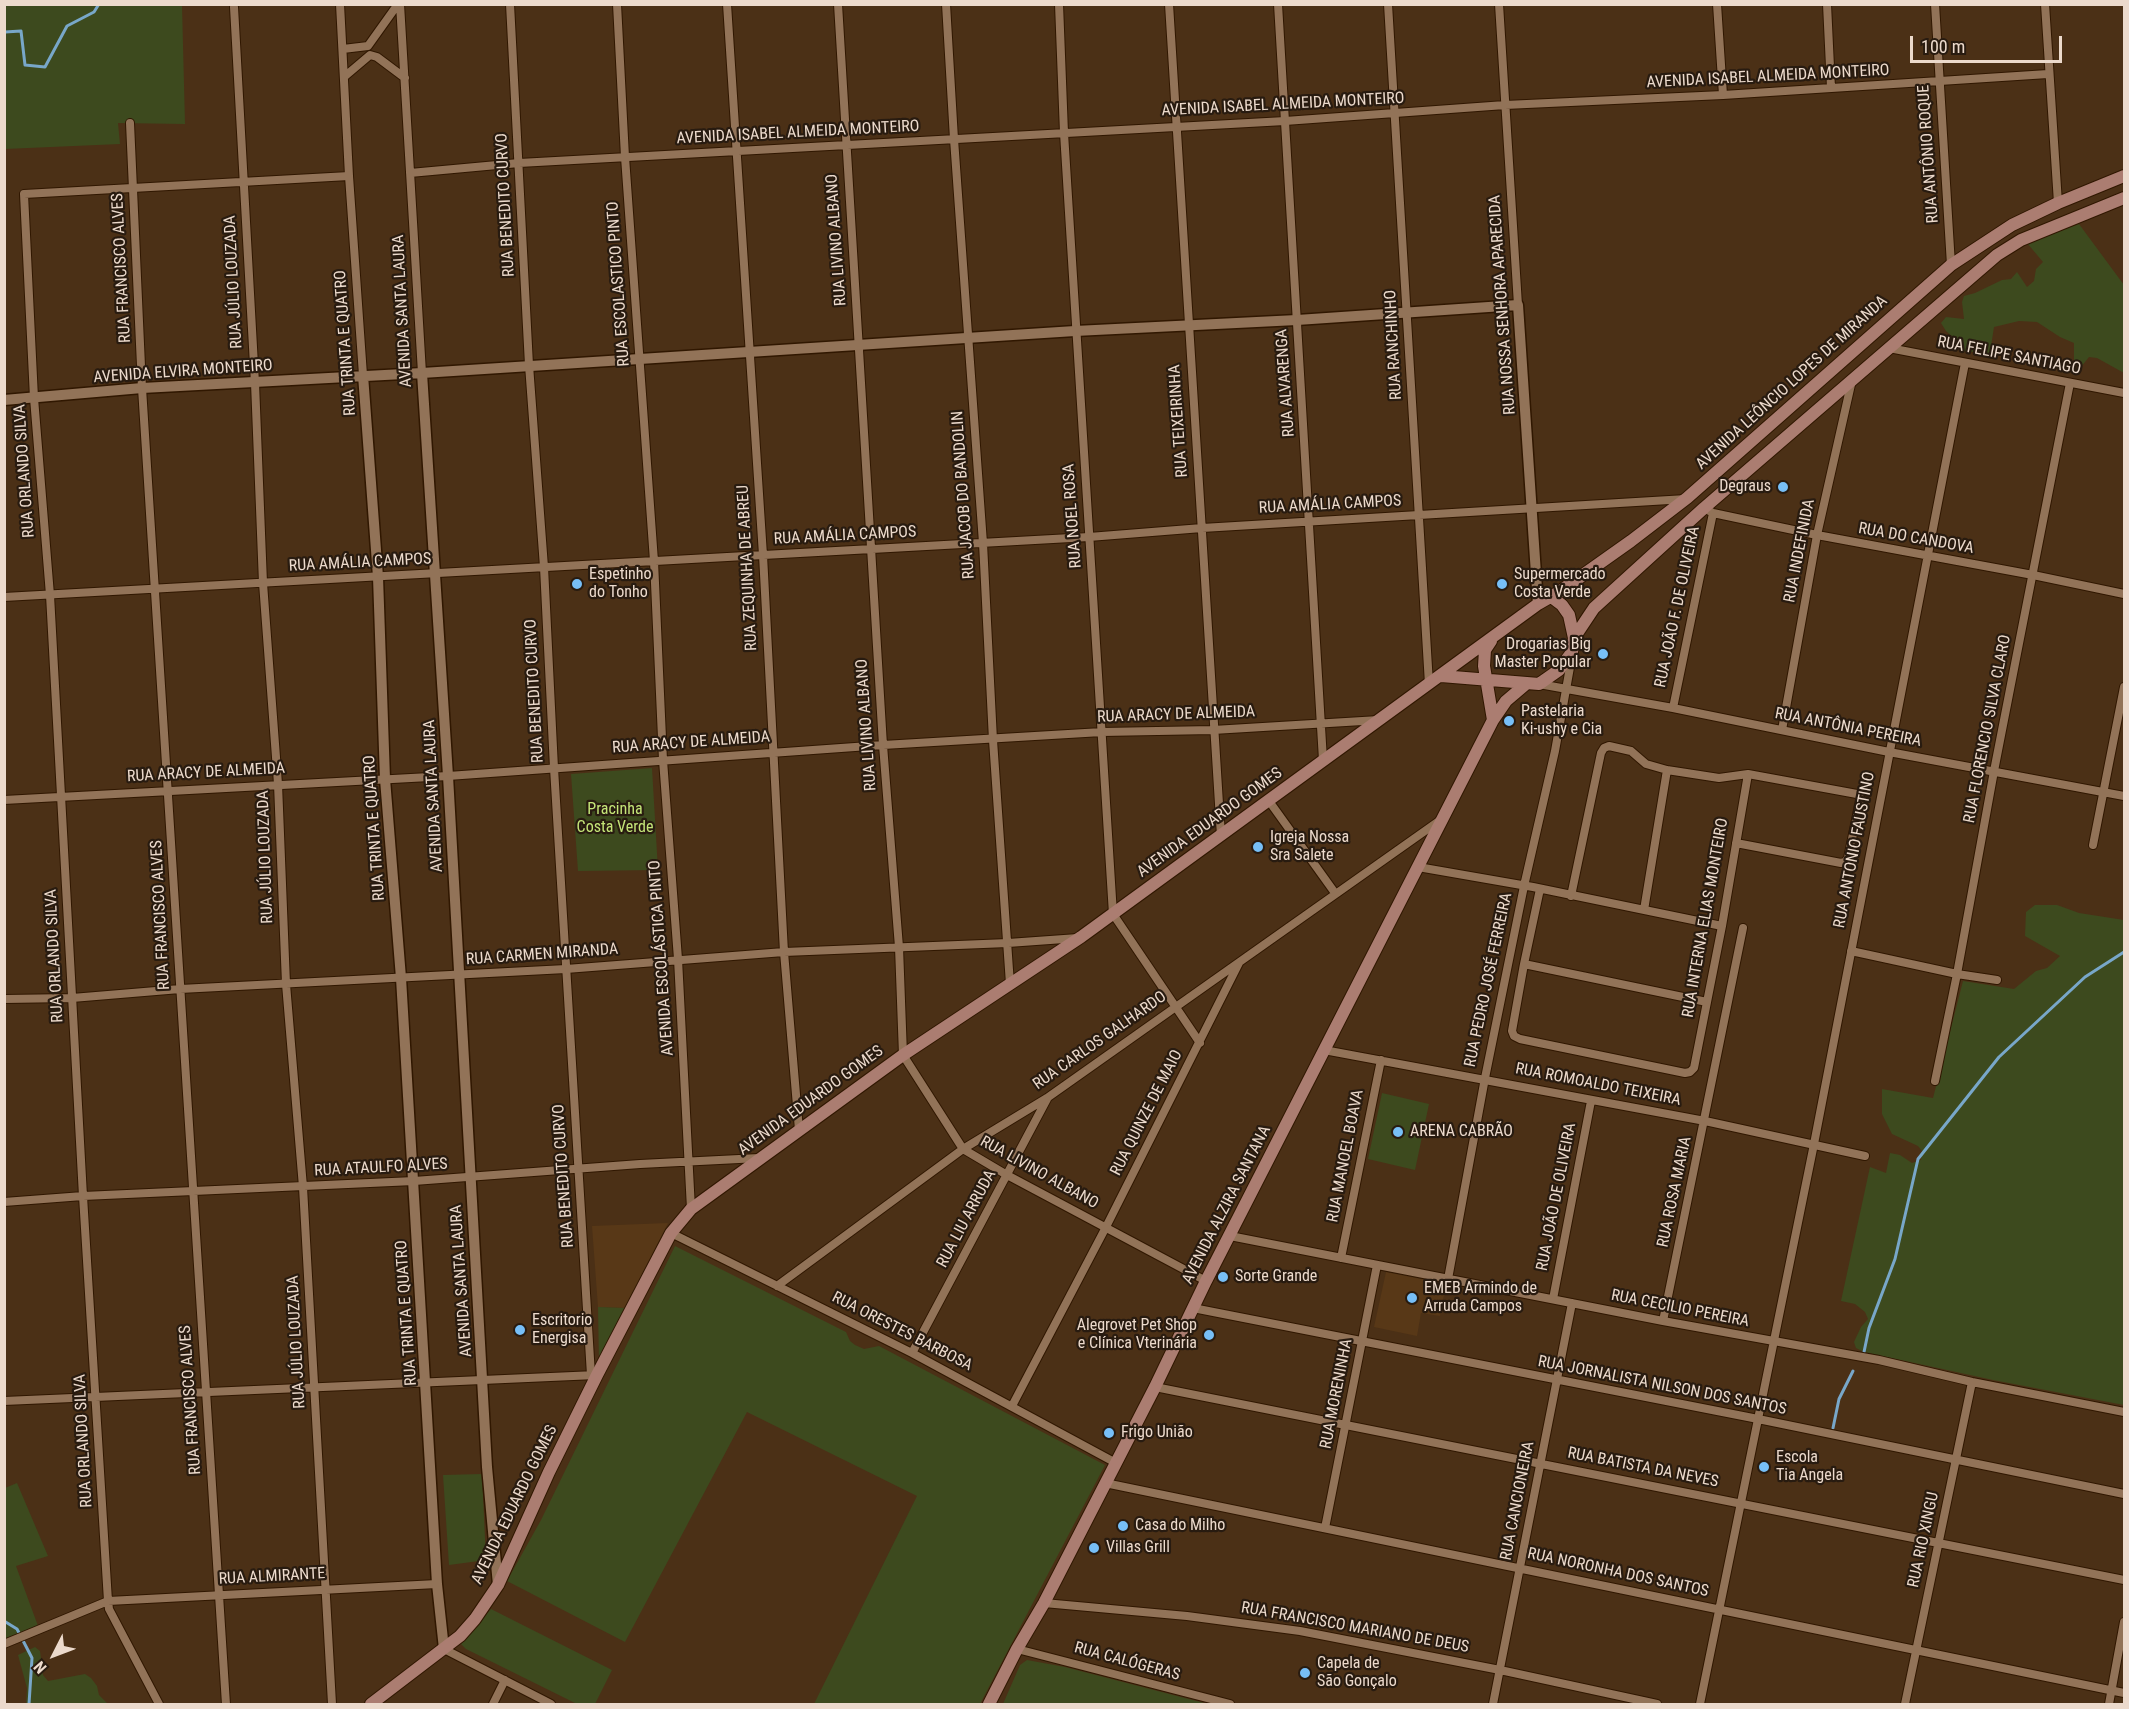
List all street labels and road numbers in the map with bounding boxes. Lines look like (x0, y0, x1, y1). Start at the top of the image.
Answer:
street label: AVENIDA ISABEL ALMEIDA MONTEIRO (1646, 61, 1890, 93)
street label: RUA ANTÔNIO ROQUE (1915, 84, 1943, 224)
street label: AVENIDA ISABEL ALMEIDA MONTEIRO (1161, 89, 1405, 121)
street label: AVENIDA ISABEL ALMEIDA MONTEIRO (676, 117, 920, 149)
street label: RUA BENEDITO CURVO (493, 133, 519, 277)
street label: RUA LIVINO ALBANO (823, 173, 851, 307)
street label: RUA FRANCISCO ALVES (108, 193, 136, 343)
street label: RUA NOSSA SENHORA APARECIDA (1486, 194, 1520, 416)
street label: RUA ESCOLASTICO PINTO (604, 201, 634, 367)
street label: RUA JÚLIO LOUZADA (221, 215, 247, 349)
street label: AVENIDA SANTA LAURA (389, 234, 417, 388)
street label: RUA TRINTA E QUATRO (331, 269, 361, 417)
street label: RUA RANCHINHO (1382, 289, 1406, 401)
street label: AVENIDA LEÔNCIO LOPES DE MIRANDA (1692, 292, 1892, 474)
street label: RUA ALVARENGA (1273, 328, 1299, 438)
street label: RUA FELIPE SANTIAGO (1936, 333, 2082, 379)
street label: AVENIDA ELVIRA MONTEIRO (93, 356, 273, 388)
street label: RUA TEIXEIRINHA (1165, 364, 1193, 478)
street label: RUA ORLANDO SILVA (11, 404, 39, 538)
street label: RUA JACOB DO BANDOLIN (949, 410, 979, 580)
street label: RUA NOEL ROSA (1060, 463, 1086, 569)
street label: RUA ZEQUINHA DE ABREU (734, 485, 762, 651)
street label: RUA AMÁLIA CAMPOS (1258, 492, 1402, 518)
street label: RUA INDEFINIDA (1781, 498, 1819, 604)
street label: RUA DO CANDOVA (1857, 519, 1975, 559)
street label: RUA AMÁLIA CAMPOS (773, 523, 917, 549)
street label: RUA JOÃO F. DE OLIVEIRA (1652, 525, 1704, 689)
street label: RUA AMÁLIA CAMPOS (288, 550, 432, 576)
street label: RUA BENEDITO CURVO (522, 619, 548, 763)
street label: RUA FLORENCIO SILVA CLARO (1960, 633, 2016, 825)
street label: RUA LIVINO ALBANO (853, 658, 881, 792)
street label: RUA ARACY DE ALMEIDA (1097, 703, 1255, 727)
street label: RUA ANTÔNIA PEREIRA (1773, 704, 1923, 752)
street label: AVENIDA SANTA LAURA (420, 719, 448, 873)
street label: RUA ARACY DE ALMEIDA (612, 728, 770, 758)
street label: RUA TRINTA E QUATRO (360, 754, 390, 902)
street label: RUA ARACY DE ALMEIDA (127, 759, 285, 787)
street label: AVENIDA EDUARDO GOMES (1134, 764, 1286, 882)
street label: RUA ANTONIO FAUSTINO (1830, 770, 1880, 930)
street label: RUA JÚLIO LOUZADA (254, 790, 278, 924)
street label: RUA INTERNA ELIAS MONTEIRO (1679, 817, 1733, 1019)
street label: RUA FRANCISCO ALVES (147, 840, 175, 990)
street label: AVENIDA ESCOLÁSTICA PINTO (646, 860, 678, 1056)
street label: RUA ORLANDO SILVA (42, 889, 68, 1023)
street label: RUA PEDRO JOSÉ FERREIRA (1461, 891, 1517, 1069)
street label: RUA CARMEN MIRANDA (465, 940, 619, 970)
street label: RUA CARLOS GALHARDO (1030, 988, 1170, 1094)
street label: AVENIDA EDUARDO GOMES (735, 1042, 887, 1160)
street label: RUA QUINZE DE MAIO (1107, 1047, 1187, 1179)
street label: RUA ROMOALDO TEIXEIRA (1514, 1060, 1682, 1110)
street label: RUA MANOEL BOAVA (1324, 1088, 1368, 1224)
street label: RUA BENEDITO CURVO (549, 1104, 579, 1248)
street label: RUA JOÃO DE OLIVEIRA (1533, 1121, 1581, 1273)
street label: AVENIDA ALZIRA SANTANA (1179, 1123, 1275, 1287)
street label: RUA LIVINO ALBANO (976, 1133, 1102, 1213)
street label: RUA ROSA MARIA (1654, 1135, 1696, 1249)
street label: RUA ATAULFO ALVES (314, 1155, 448, 1181)
street label: RUA LIU ARRUDA (933, 1167, 1001, 1271)
street label: AVENIDA SANTA LAURA (447, 1204, 477, 1358)
street label: RUA TRINTA E QUATRO (392, 1239, 422, 1387)
street label: RUA JÚLIO LOUZADA (284, 1275, 310, 1409)
street label: RUA CECILIO PEREIRA (1609, 1286, 1751, 1332)
street label: RUA ORESTES BARBOSA (829, 1288, 975, 1376)
street label: RUA FRANCISCO ALVES (176, 1325, 206, 1475)
street label: RUA MORENINHA (1317, 1337, 1357, 1451)
street label: RUA JORNALISTA NILSON DOS SANTOS (1536, 1352, 1788, 1420)
street label: RUA ORLANDO SILVA (71, 1374, 97, 1508)
street label: AVENIDA EDUARDO GOMES (468, 1422, 562, 1588)
street label: RUA CANCIONEIRA (1497, 1440, 1539, 1562)
street label: RUA BATISTA DA NEVES (1566, 1444, 1720, 1492)
street label: RUA RIO XINGU (1905, 1490, 1943, 1590)
street label: RUA NORONHA DOS SANTOS (1526, 1544, 1710, 1602)
street label: RUA ALMIRANTE (218, 1565, 326, 1589)
street label: RUA FRANCISCO MARIANO DE DEUS (1240, 1598, 1470, 1658)
street label: RUA CALÓGERAS (1072, 1639, 1182, 1685)

